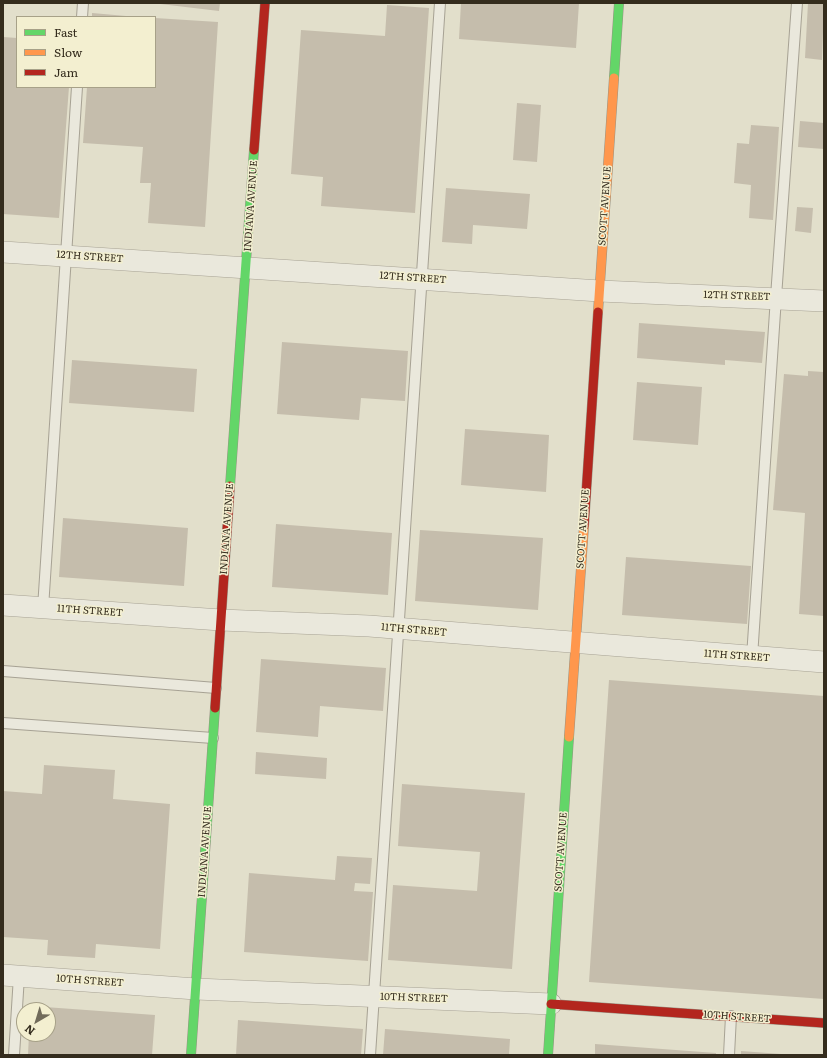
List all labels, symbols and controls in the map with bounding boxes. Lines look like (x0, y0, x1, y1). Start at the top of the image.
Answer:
legend (16, 16, 156, 88)
text: Fast (54, 23, 77, 41)
text: Slow (54, 43, 82, 61)
text: Jam (54, 63, 78, 81)
street label: INDIANA AVENUE (242, 160, 260, 252)
street label: SCOTT AVENUE (596, 166, 614, 246)
street label: 12TH STREET (56, 249, 124, 265)
street label: 12TH STREET (379, 270, 447, 286)
street label: 12TH STREET (703, 289, 771, 303)
street label: INDIANA AVENUE (218, 483, 236, 575)
street label: SCOTT AVENUE (574, 489, 592, 569)
street label: 11TH STREET (57, 603, 123, 619)
street label: 11TH STREET (381, 621, 447, 639)
street label: 11TH STREET (704, 648, 770, 664)
street label: INDIANA AVENUE (196, 806, 214, 898)
street label: SCOTT AVENUE (552, 812, 570, 892)
street label: 10TH STREET (56, 973, 124, 989)
street label: 10TH STREET (380, 991, 448, 1005)
north arrow (16, 1002, 56, 1042)
street label: 10TH STREET (703, 1009, 771, 1025)
text: N (21, 1022, 38, 1040)

